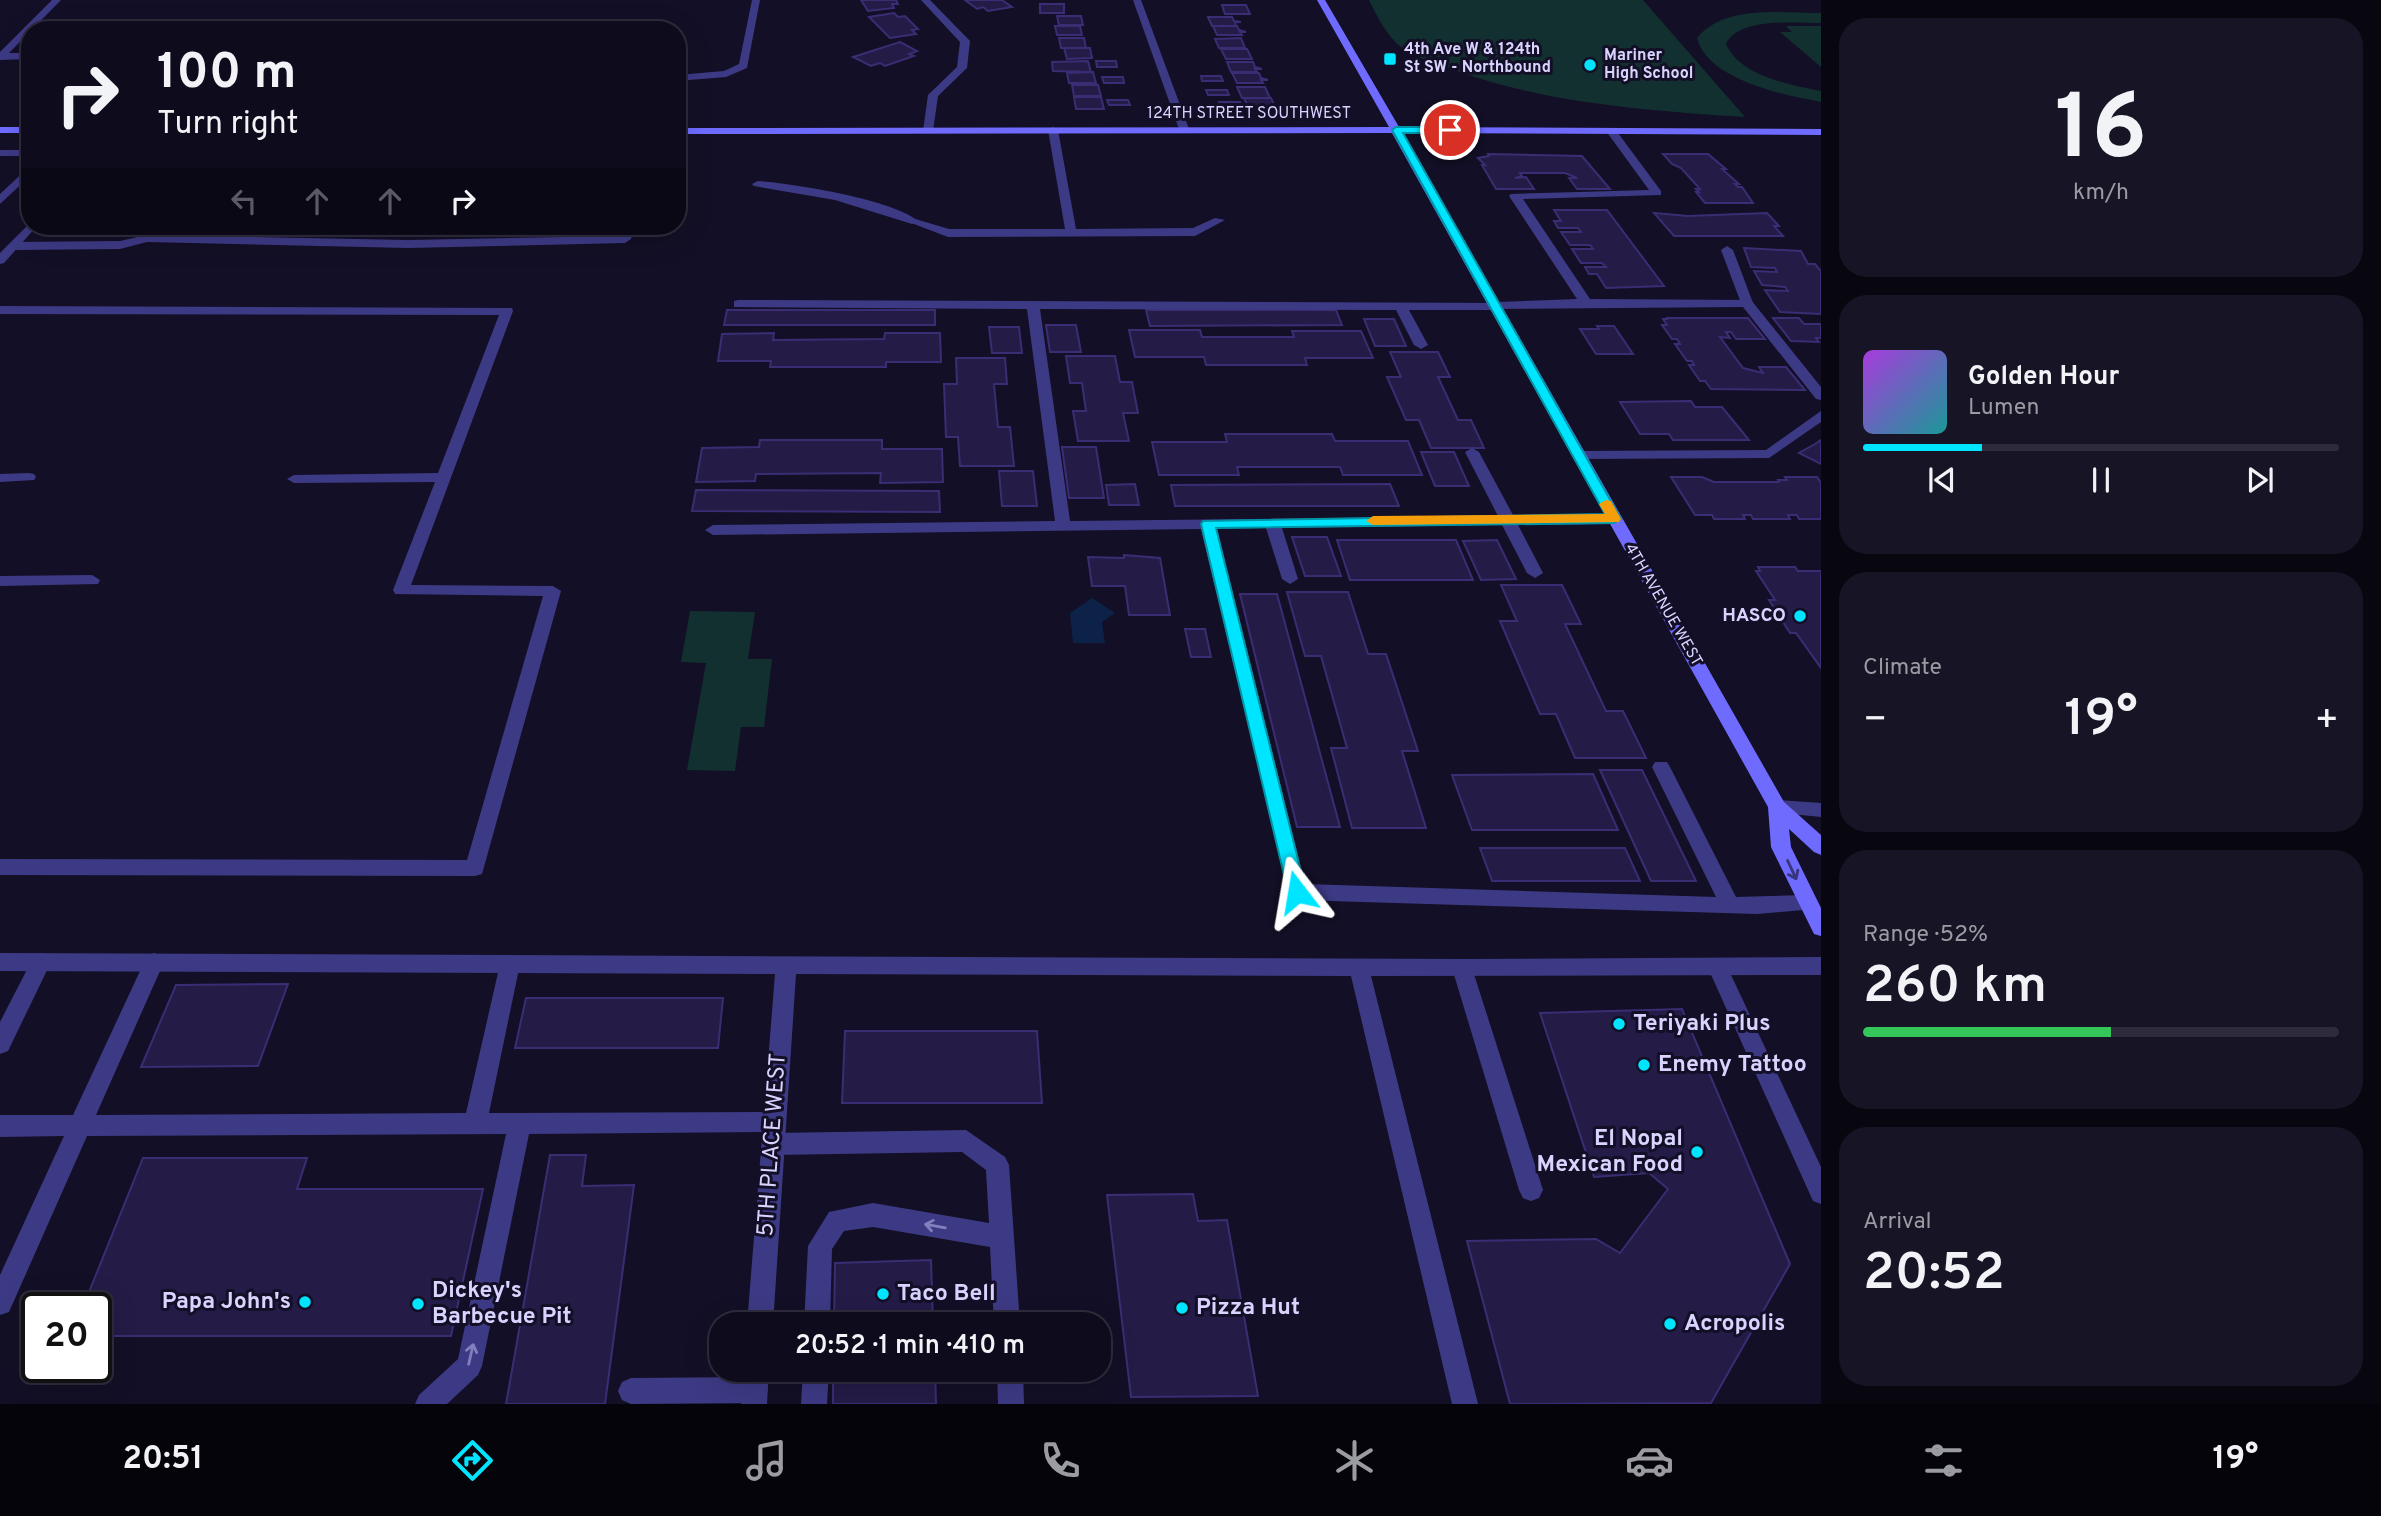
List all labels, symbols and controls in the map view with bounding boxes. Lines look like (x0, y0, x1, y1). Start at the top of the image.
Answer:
place label: 4th Ave W & 124th St SW - Northbound (1404, 40, 1551, 78)
text: 100 m (157, 44, 296, 106)
place label: Mariner High School (1604, 46, 1693, 84)
icon: right (42, 49, 133, 140)
marker: 4th Ave W & 124th St SW - Northbound (1382, 51, 1398, 67)
marker: Mariner High School (1582, 57, 1598, 73)
text: 16 (2055, 76, 2147, 191)
pin (1420, 100, 1480, 160)
street label: 124TH STREET SOUTHWEST (1147, 104, 1351, 124)
text: Turn right (157, 105, 299, 145)
icon: arrive (1431, 111, 1469, 149)
text: km/h (2073, 179, 2129, 208)
icon: left (225, 182, 263, 220)
icon: ahead (298, 182, 336, 220)
icon: ahead (371, 182, 409, 220)
icon: right (444, 182, 482, 220)
text: Golden Hour (1968, 361, 2119, 394)
text: Lumen (1968, 394, 2039, 423)
icon: previous (1923, 461, 1961, 499)
icon: pause (2082, 461, 2120, 499)
icon: next (2241, 461, 2279, 499)
street label: 4TH AVENUE WEST (1620, 540, 1706, 670)
place label: HASCO (1722, 604, 1786, 628)
marker: HASCO (1792, 608, 1808, 624)
text: Climate (1863, 654, 1942, 683)
text: 19° (2064, 688, 2138, 754)
text: − (1863, 697, 1888, 746)
text: + (2314, 697, 2339, 746)
position arrow (1260, 855, 1334, 929)
one-way arrow (1785, 859, 1799, 880)
text: Range · 52% (1863, 921, 1988, 950)
text: 260 km (1863, 955, 2047, 1021)
place label: Teriyaki Plus (1633, 1010, 1770, 1039)
marker: Teriyaki Plus (1611, 1016, 1627, 1032)
place label: Enemy Tattoo (1658, 1051, 1807, 1080)
street label: 5TH PLACE WEST (752, 1052, 794, 1238)
marker: Enemy Tattoo (1636, 1057, 1652, 1073)
place label: El Nopal Mexican Food (1537, 1125, 1683, 1180)
marker: El Nopal Mexican Food (1689, 1144, 1705, 1160)
text: Arrival (1863, 1208, 1932, 1237)
one-way arrow (924, 1219, 947, 1232)
text: 20:52 (1863, 1242, 2005, 1308)
place label: Dickey's Barbecue Pit (432, 1277, 572, 1332)
place label: Taco Bell (897, 1280, 996, 1309)
marker: Taco Bell (875, 1286, 891, 1302)
place label: Papa John's (162, 1288, 291, 1317)
speed limit sign: 20 (21, 1292, 112, 1383)
marker: Papa John's (297, 1294, 313, 1310)
place label: Pizza Hut (1196, 1294, 1300, 1323)
marker: Dickey's Barbecue Pit (410, 1296, 426, 1312)
marker: Pizza Hut (1174, 1300, 1190, 1316)
place label: Acropolis (1684, 1310, 1785, 1339)
marker: Acropolis (1662, 1316, 1678, 1332)
text: 20:52 · 1 min · 410 m (795, 1330, 1025, 1363)
one-way arrow (465, 1343, 479, 1366)
icon: directions (448, 1436, 497, 1485)
icon: music (742, 1436, 791, 1485)
icon: phone (1036, 1436, 1085, 1485)
icon: climate (1330, 1436, 1379, 1485)
icon: car (1625, 1436, 1674, 1485)
icon: filters (1919, 1436, 1968, 1485)
text: 20:51 (123, 1440, 203, 1480)
text: 19° (2213, 1440, 2258, 1480)

